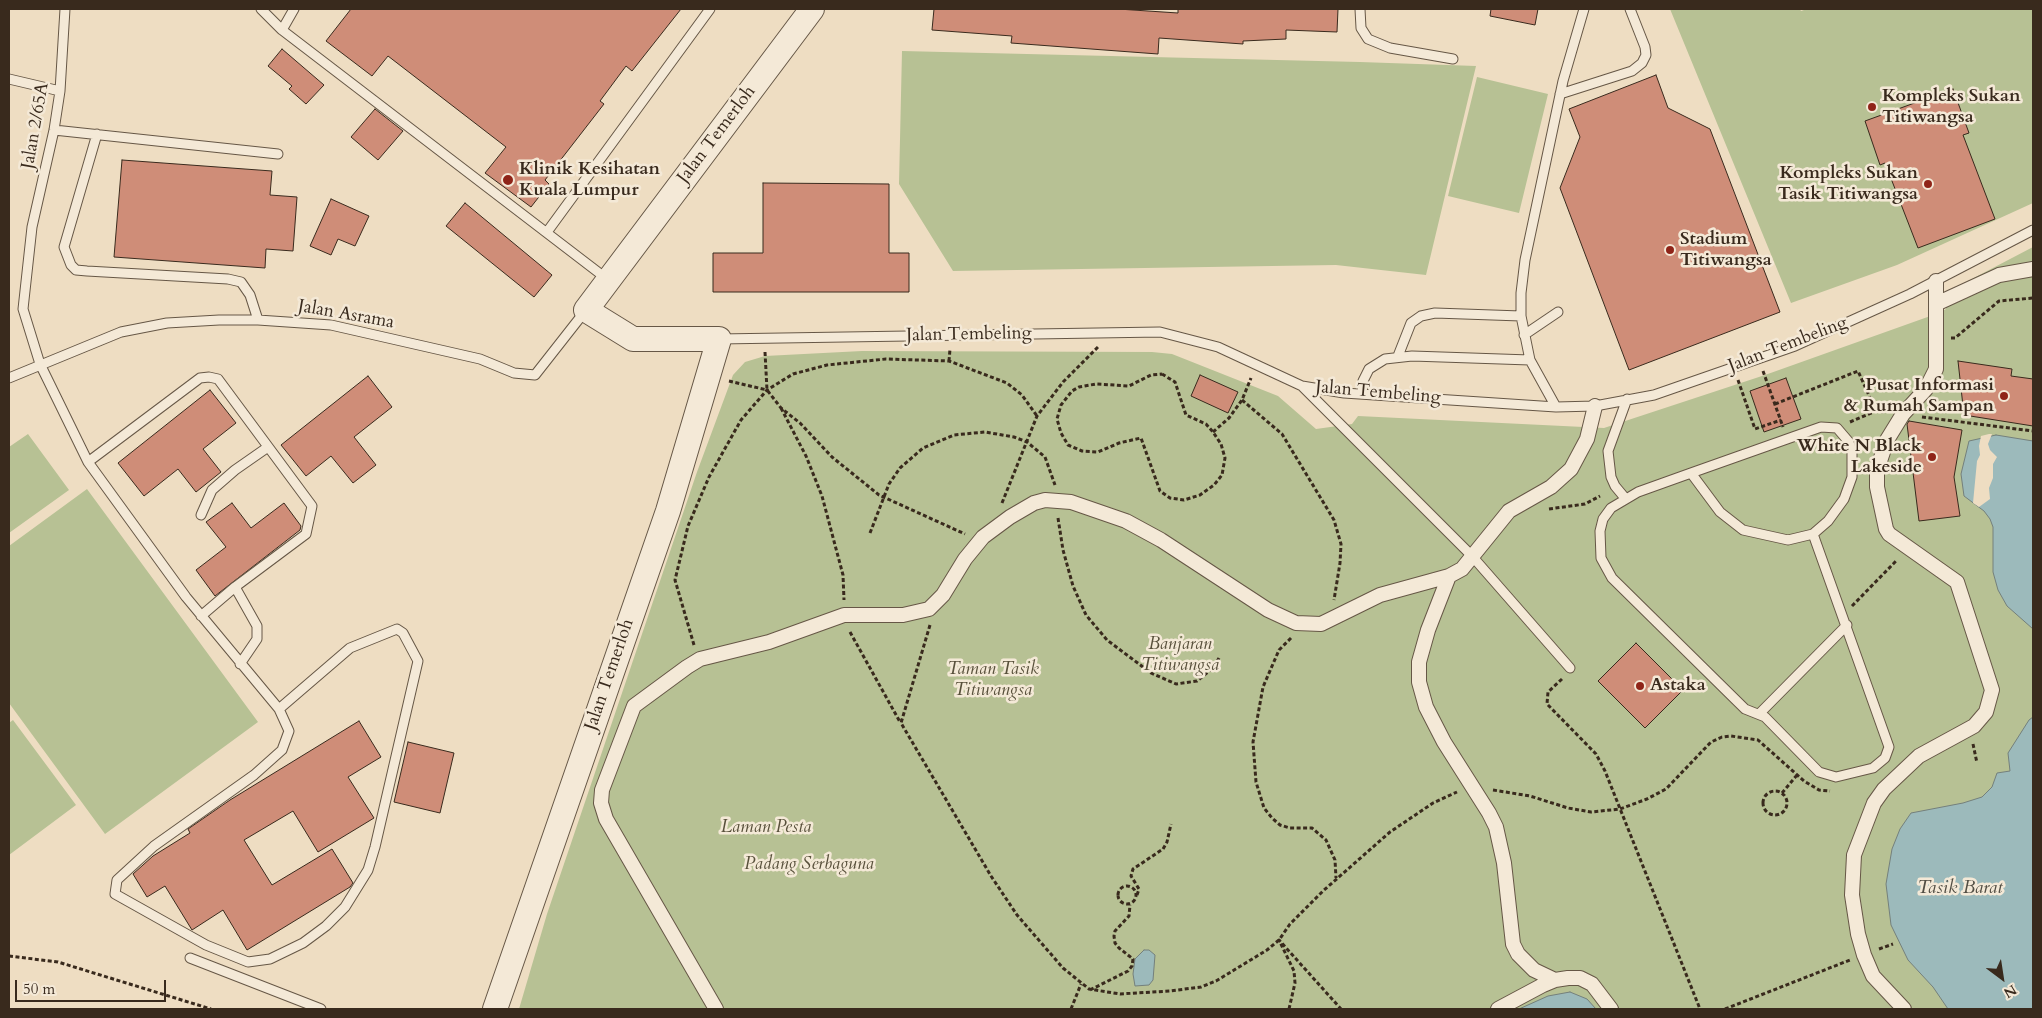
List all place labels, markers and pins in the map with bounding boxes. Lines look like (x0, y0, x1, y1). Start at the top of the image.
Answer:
place label: Kompleks Sukan Titiwangsa (1882, 86, 2021, 128)
marker: Kompleks Sukan Titiwangsa (1866, 101, 1878, 113)
place label: Klinik Kesihatan Kuala Lumpur (519, 159, 660, 202)
place label: Kompleks Sukan Tasik Titiwangsa (1778, 163, 1918, 205)
marker: Klinik Kesihatan Kuala Lumpur (501, 173, 515, 187)
marker: Kompleks Sukan Tasik Titiwangsa (1922, 178, 1934, 190)
place label: Stadium Titiwangsa (1680, 229, 1772, 272)
marker: Stadium Titiwangsa (1664, 244, 1676, 256)
place label: Pusat Informasi & Rumah Sampan (1844, 375, 1994, 418)
marker: Pusat Informasi & Rumah Sampan (1998, 390, 2010, 402)
place label: White N Black Lakeside (1797, 436, 1922, 478)
marker: White N Black Lakeside (1926, 451, 1938, 463)
place label: Astaka (1650, 675, 1706, 697)
marker: Astaka (1634, 680, 1646, 692)

